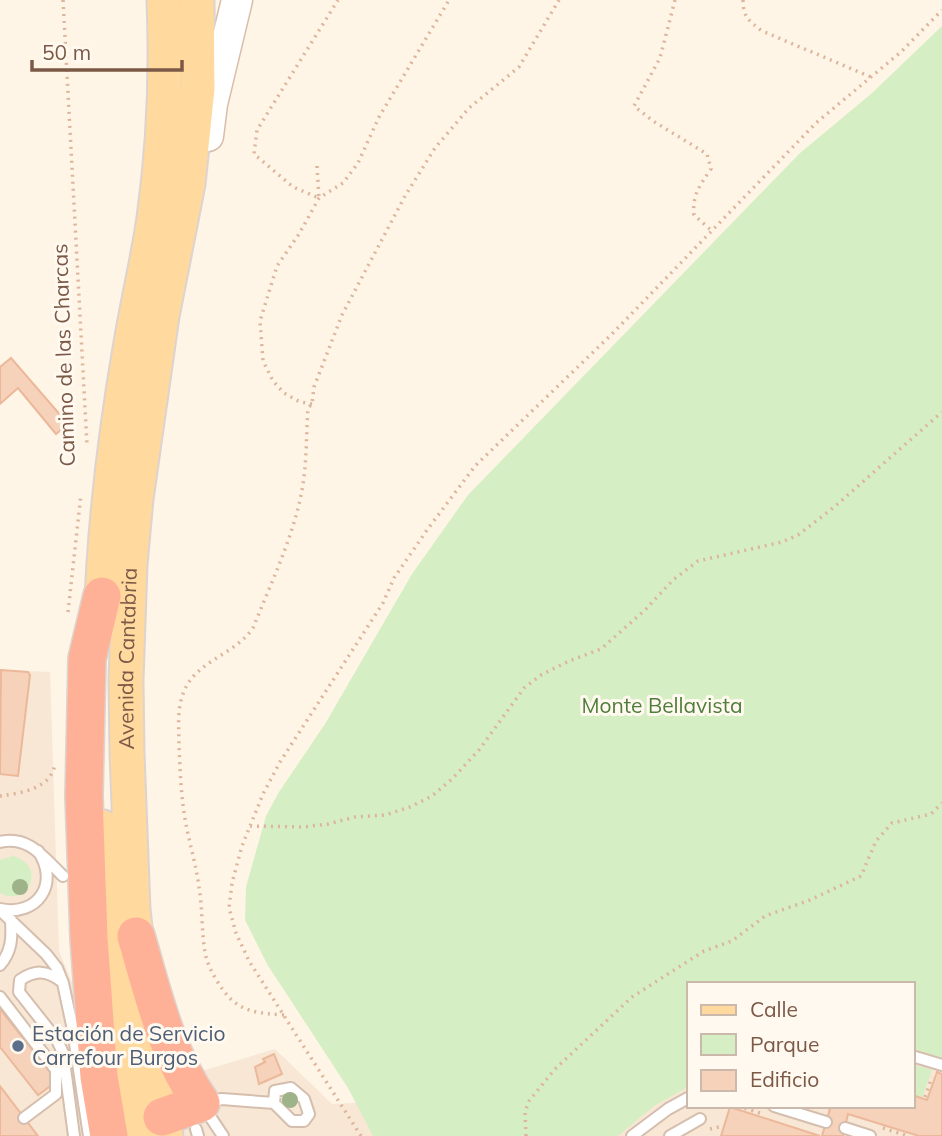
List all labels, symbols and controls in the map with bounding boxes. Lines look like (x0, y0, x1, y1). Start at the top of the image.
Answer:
scale bar (32, 28, 182, 72)
text: 50 m (42, 39, 91, 65)
street label: Camino de las Charcas (46, 243, 80, 467)
street label: Avenida Cantabria (112, 567, 142, 750)
park label: Monte Bellavista (581, 692, 743, 718)
legend (687, 982, 914, 1108)
text: Calle (750, 996, 798, 1022)
place label: Estación de Servicio Carrefour Burgos (32, 1020, 225, 1070)
text: Parque (750, 1031, 819, 1057)
marker: Estación de Servicio Carrefour Burgos (10, 1038, 26, 1054)
text: Edificio (750, 1066, 819, 1092)

